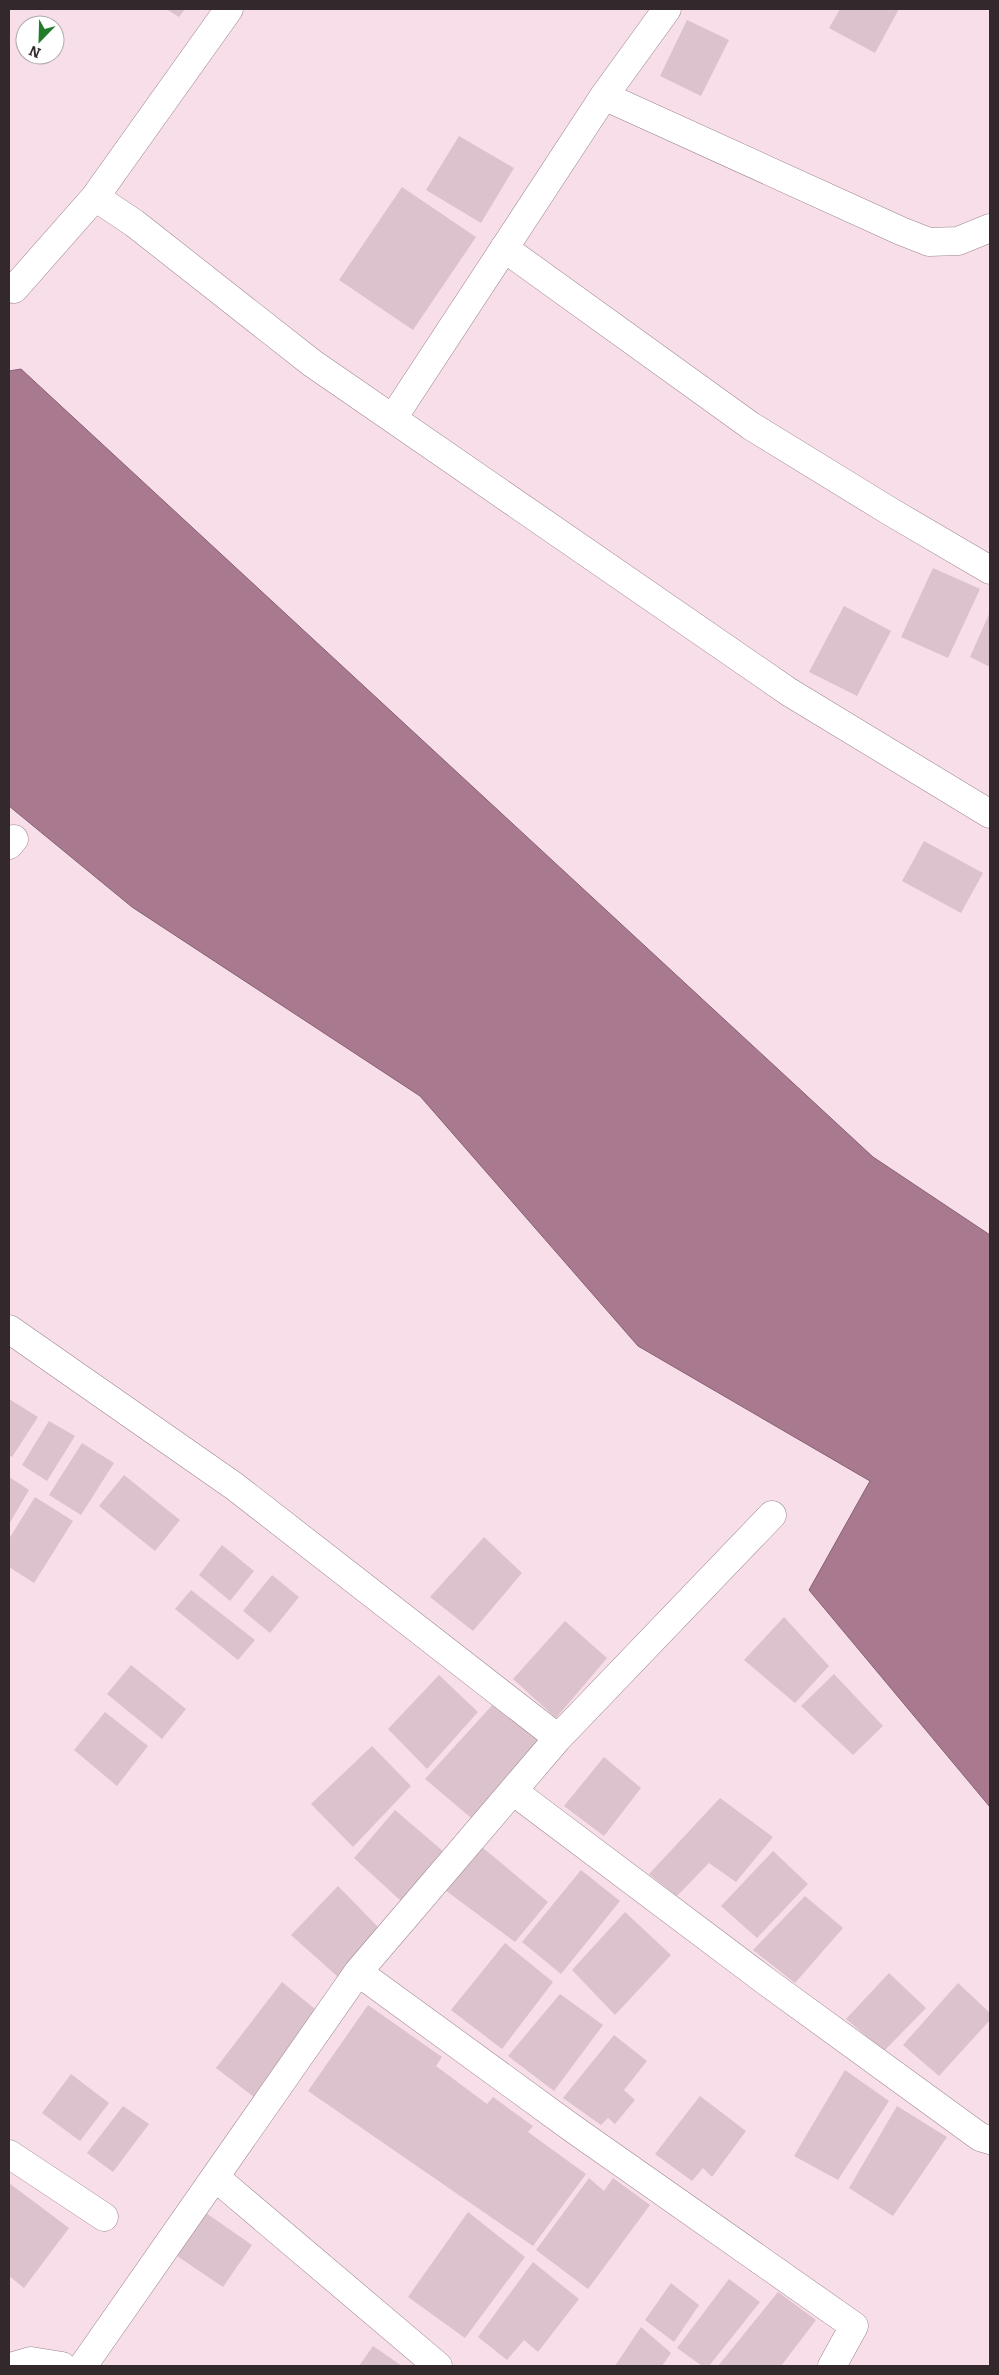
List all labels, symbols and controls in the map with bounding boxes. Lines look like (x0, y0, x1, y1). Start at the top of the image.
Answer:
north arrow (15, 15, 65, 65)
text: N (27, 41, 43, 61)

